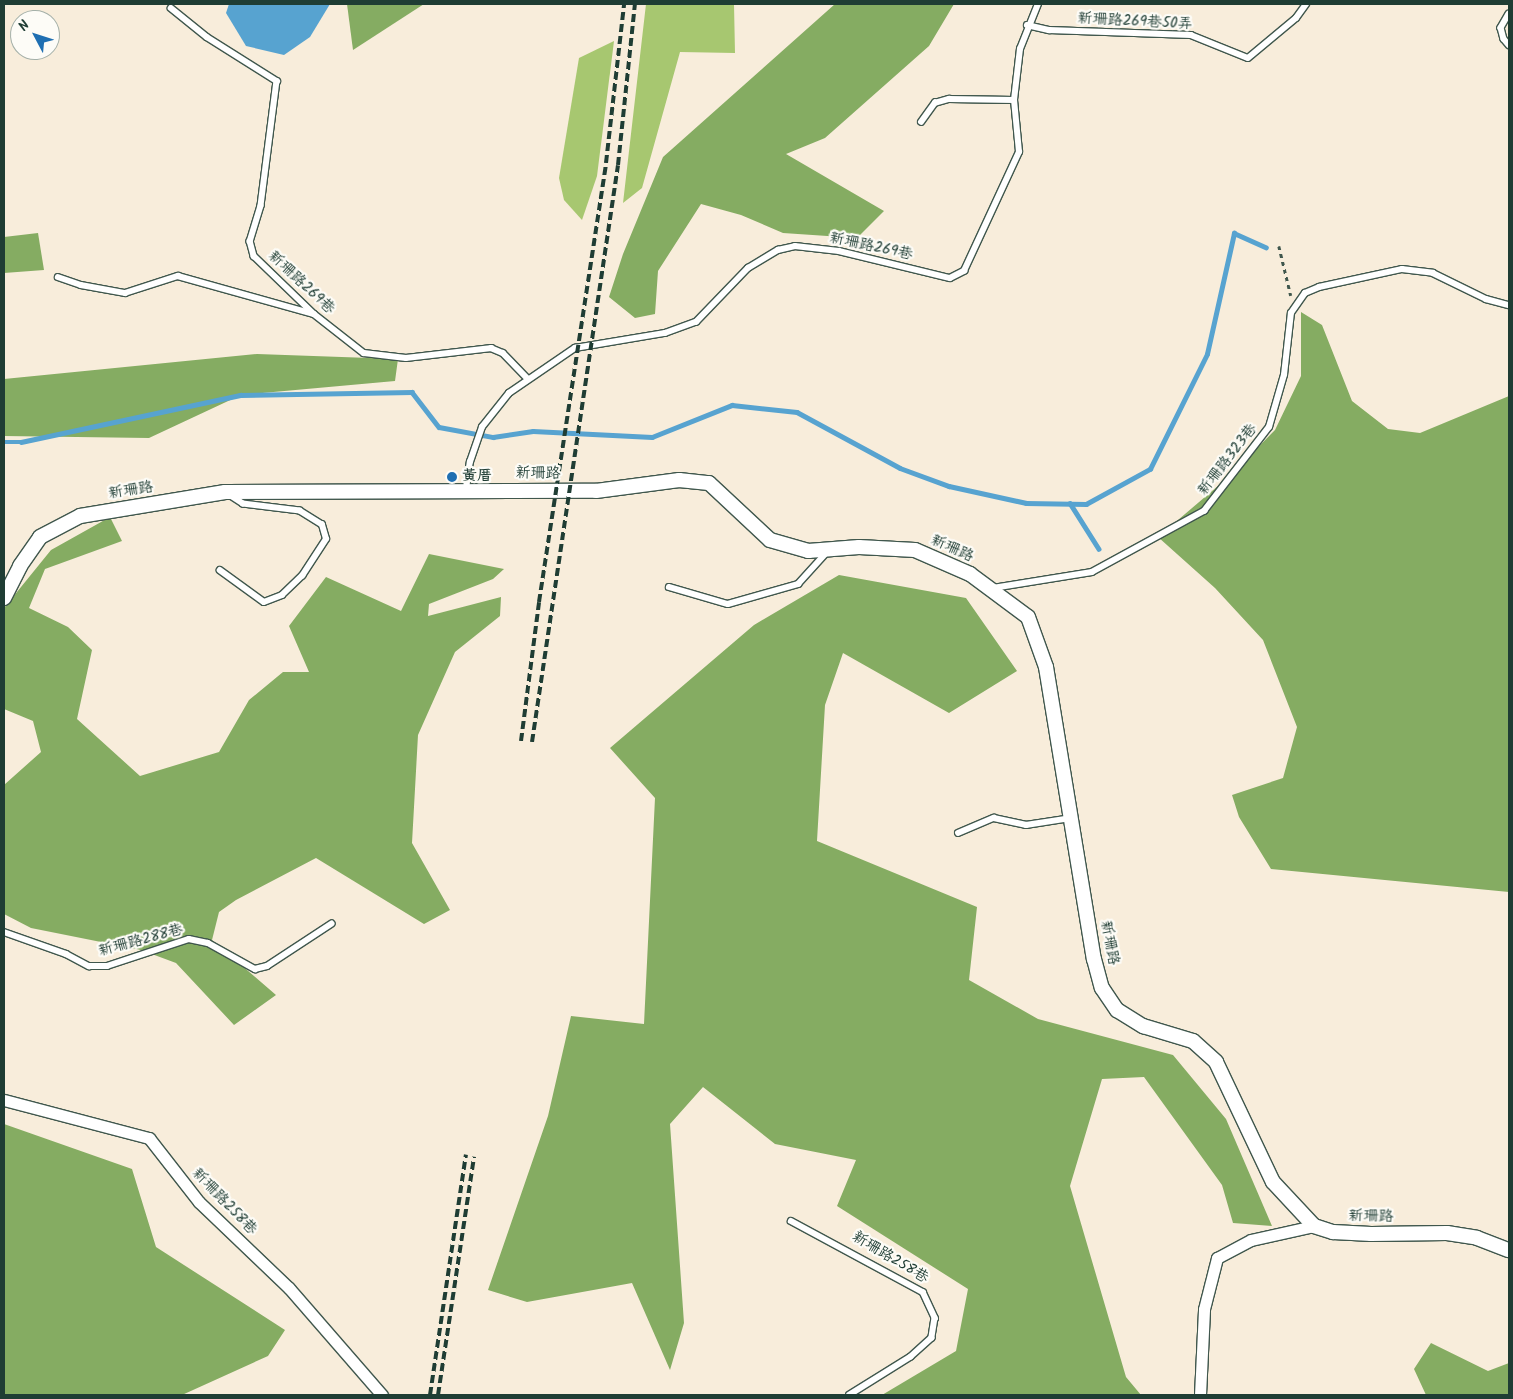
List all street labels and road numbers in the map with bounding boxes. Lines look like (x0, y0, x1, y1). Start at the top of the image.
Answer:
street label: 新珊路269巷50弄 (1077, 10, 1193, 34)
street label: 新珊路269巷 (828, 229, 914, 265)
street label: 新珊路269巷 (264, 248, 338, 318)
street label: 新珊路323巷 (1194, 421, 1262, 499)
street label: 新珊路 (515, 465, 561, 483)
street label: 新珊路 (107, 479, 155, 503)
street label: 新珊路 (928, 532, 976, 566)
street label: 新珊路 (1096, 919, 1122, 967)
street label: 新珊路288巷 (97, 921, 185, 961)
street label: 新珊路258巷 (188, 1165, 260, 1239)
street label: 新珊路 (1348, 1208, 1394, 1226)
street label: 新珊路258巷 (849, 1228, 931, 1288)

